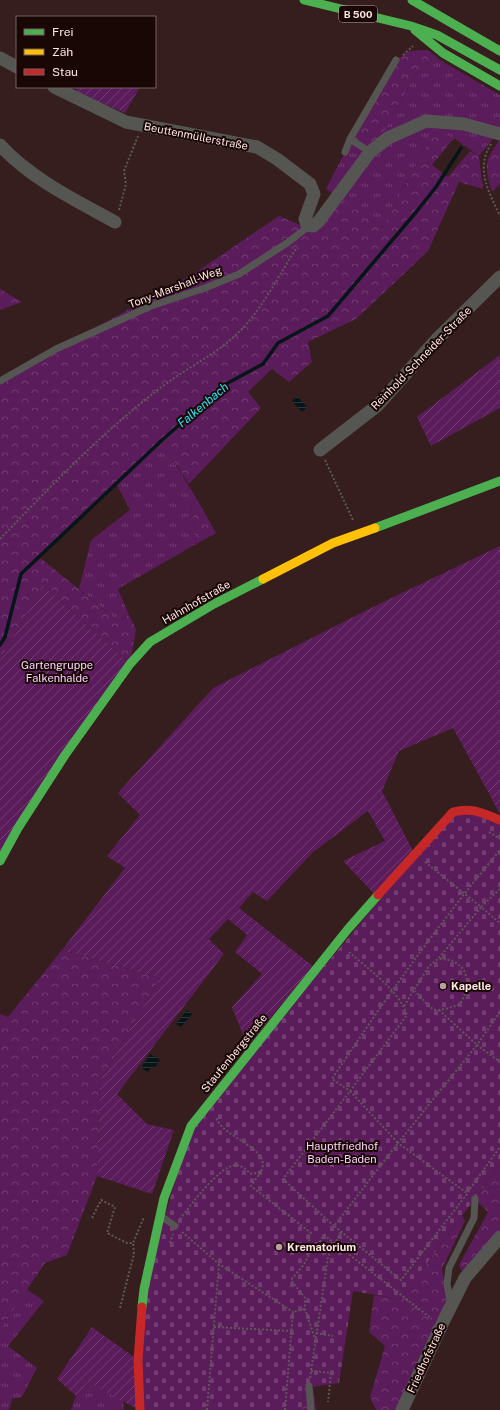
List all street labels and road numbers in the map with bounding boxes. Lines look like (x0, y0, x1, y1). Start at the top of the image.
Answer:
road number: B 500 (339, 6, 377, 22)
street label: Beuttenmüllerstraße (143, 120, 249, 152)
street label: Tony-Marshall-Weg (127, 264, 223, 310)
street label: Reinhold-Schneider-Straße (369, 304, 473, 412)
street label: Hahnhofstraße (160, 578, 232, 626)
street label: Staufenbergstraße (199, 1012, 269, 1094)
street label: Friedhofstraße (405, 1321, 447, 1395)

